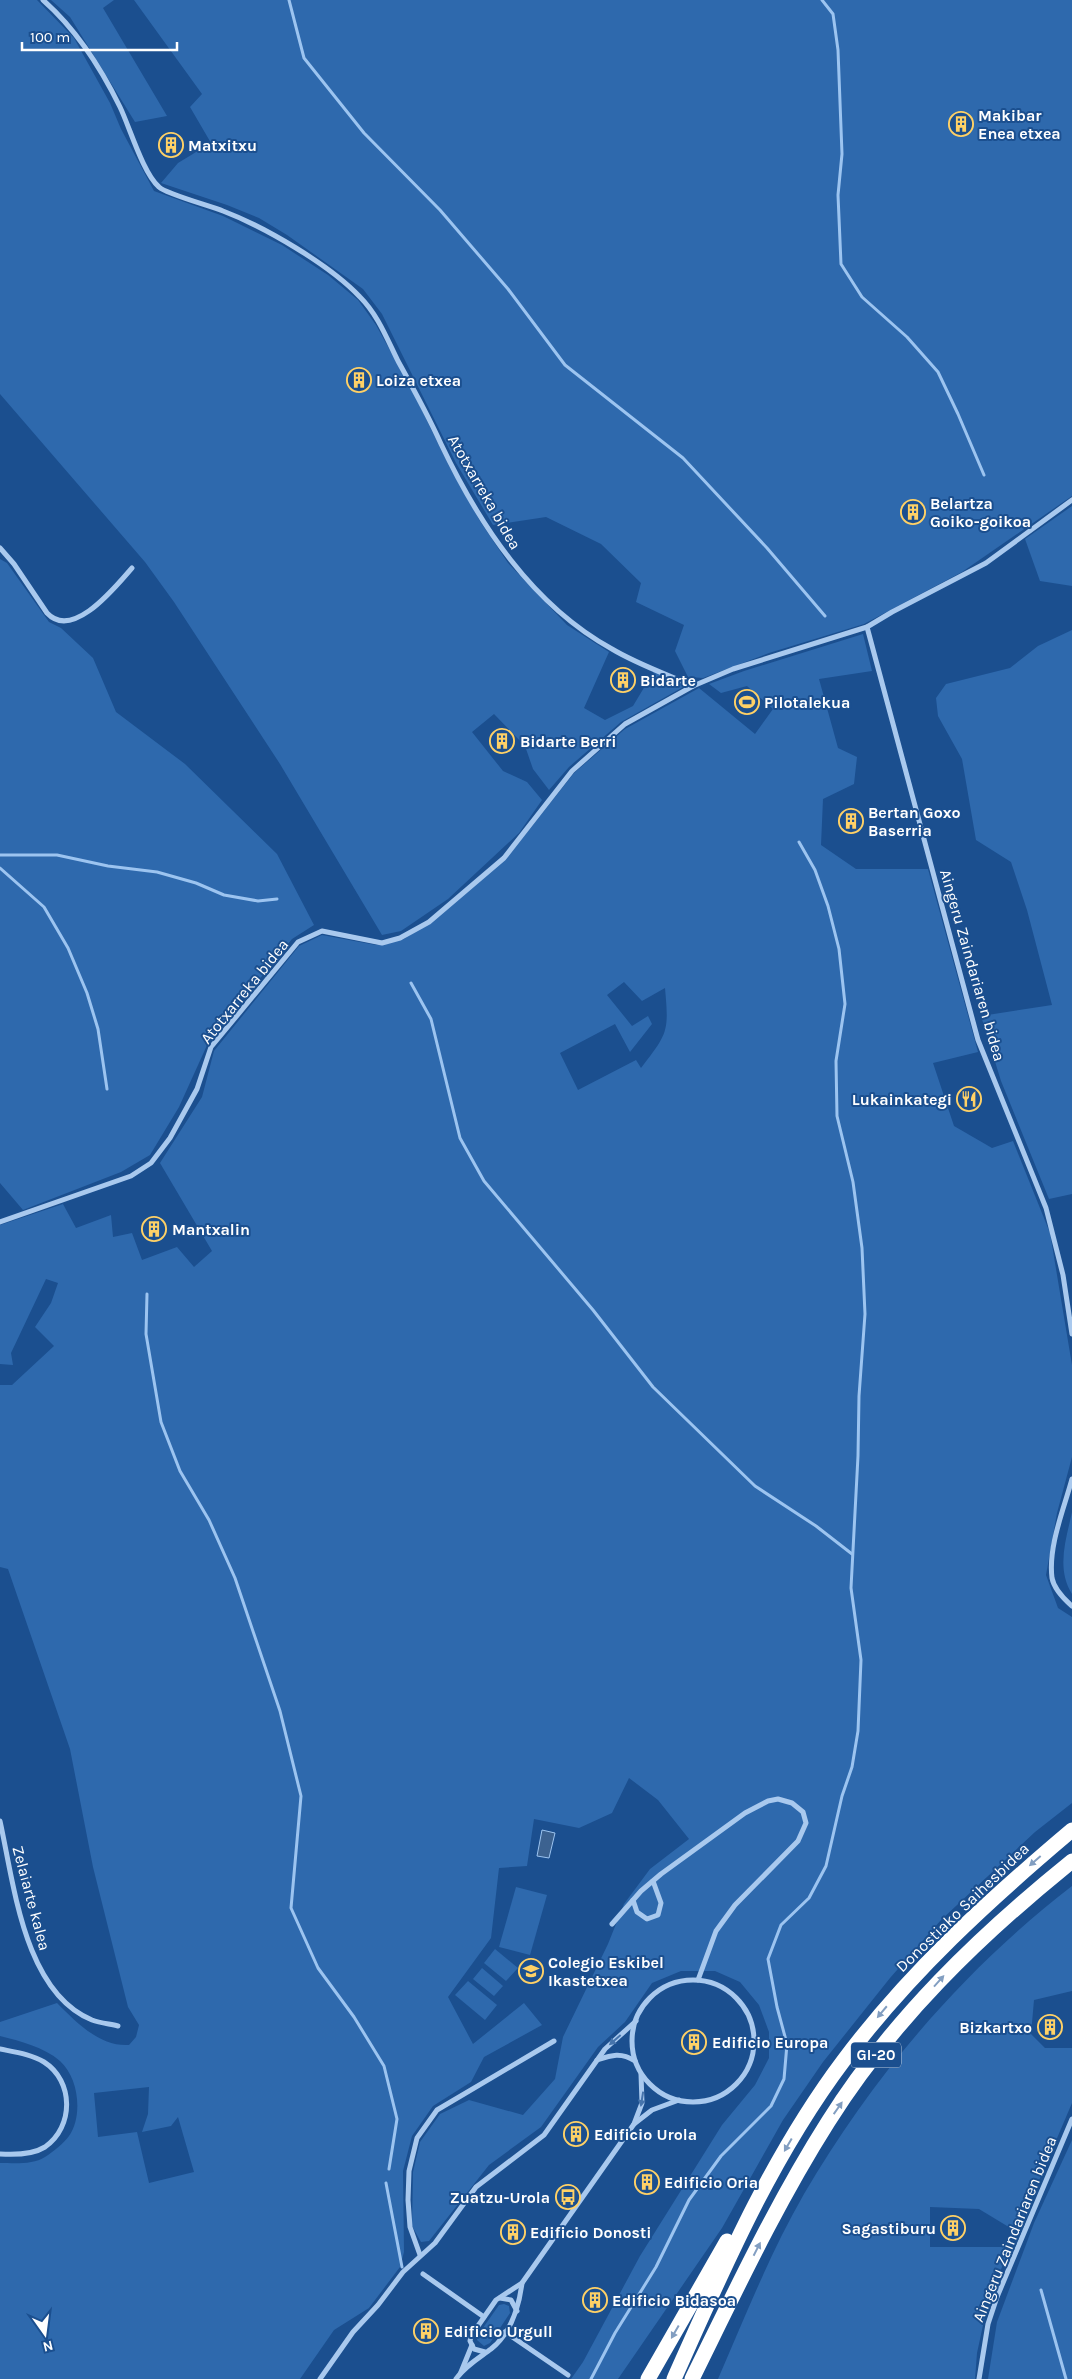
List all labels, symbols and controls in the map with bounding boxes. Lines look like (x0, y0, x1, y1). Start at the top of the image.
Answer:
scale bar (22, 20, 178, 52)
text: 100 m (30, 28, 70, 46)
place label: Makibar Enea etxea (978, 106, 1061, 143)
building icon: Makibar Enea etxea (948, 111, 974, 137)
building icon: Matxitxu (158, 132, 184, 158)
place label: Matxitxu (188, 136, 257, 155)
building icon: Loiza etxea (346, 367, 372, 393)
place label: Loiza etxea (376, 371, 461, 390)
street label: Atotxarreka bidea (444, 432, 525, 553)
place label: Belartza Goiko-goikoa (930, 494, 1031, 531)
building icon: Belartza Goiko-goikoa (900, 499, 926, 525)
building icon: Bidarte (610, 667, 636, 693)
place label: Bidarte (640, 671, 696, 690)
sports icon: Pilotalekua (734, 689, 760, 715)
place label: Pilotalekua (764, 693, 850, 712)
building icon: Bidarte Berri (489, 728, 515, 754)
place label: Bidarte Berri (520, 732, 617, 751)
place label: Bertan Goxo Baserria (868, 803, 961, 840)
building icon: Bertan Goxo Baserria (838, 808, 864, 834)
street label: Aingeru Zaindariaren bidea (936, 867, 1009, 1063)
street label: Atotxarreka bidea (196, 935, 292, 1047)
restaurant icon: Lukainkategi (956, 1086, 982, 1112)
place label: Lukainkategi (852, 1090, 952, 1109)
building icon: Mantxalin (141, 1216, 167, 1242)
place label: Mantxalin (172, 1220, 250, 1239)
street label: Donostiako Saihesbidea (892, 1839, 1033, 1976)
street label: Zelaiarte kalea (8, 1844, 55, 1953)
one-way arrow (1028, 1856, 1041, 1867)
place label: Colegio Eskibel Ikastetxea (548, 1953, 664, 1990)
school or university icon: Colegio Eskibel Ikastetxea (518, 1958, 544, 1984)
one-way arrow (933, 1976, 945, 1988)
one-way arrow (876, 2006, 888, 2018)
building icon: Bizkartxo (1037, 2014, 1063, 2040)
place label: Bizkartxo (959, 2018, 1032, 2037)
building icon: Edificio Europa (681, 2029, 707, 2055)
place label: Edificio Europa (712, 2033, 828, 2052)
one-way arrow (610, 2034, 622, 2046)
road number: GI-20 (851, 2042, 901, 2068)
one-way arrow (637, 2091, 645, 2107)
one-way arrow (833, 2101, 843, 2115)
building icon: Edificio Urola (563, 2121, 589, 2147)
place label: Edificio Urola (594, 2125, 697, 2144)
street label: Aingeru Zaindariaren bidea (968, 2134, 1060, 2325)
one-way arrow (784, 2138, 793, 2151)
building icon: Edificio Oria (634, 2169, 660, 2195)
place label: Edificio Oria (664, 2173, 758, 2192)
bus stop icon: Zuatzu-Urola (555, 2184, 581, 2210)
place label: Zuatzu-Urola (450, 2188, 550, 2207)
building icon: Sagastiburu (940, 2215, 966, 2241)
building icon: Edificio Donosti (500, 2219, 526, 2245)
place label: Sagastiburu (842, 2219, 936, 2238)
place label: Edificio Donosti (530, 2223, 651, 2242)
one-way arrow (753, 2242, 761, 2256)
building icon: Edificio Bidasoa (582, 2287, 608, 2313)
place label: Edificio Bidasoa (612, 2291, 736, 2310)
north arrow (20, 2309, 70, 2359)
building icon: Edificio Urgull (413, 2318, 439, 2344)
place label: Edificio Urgull (444, 2322, 553, 2341)
one-way arrow (671, 2324, 679, 2339)
text: N (41, 2337, 55, 2356)

